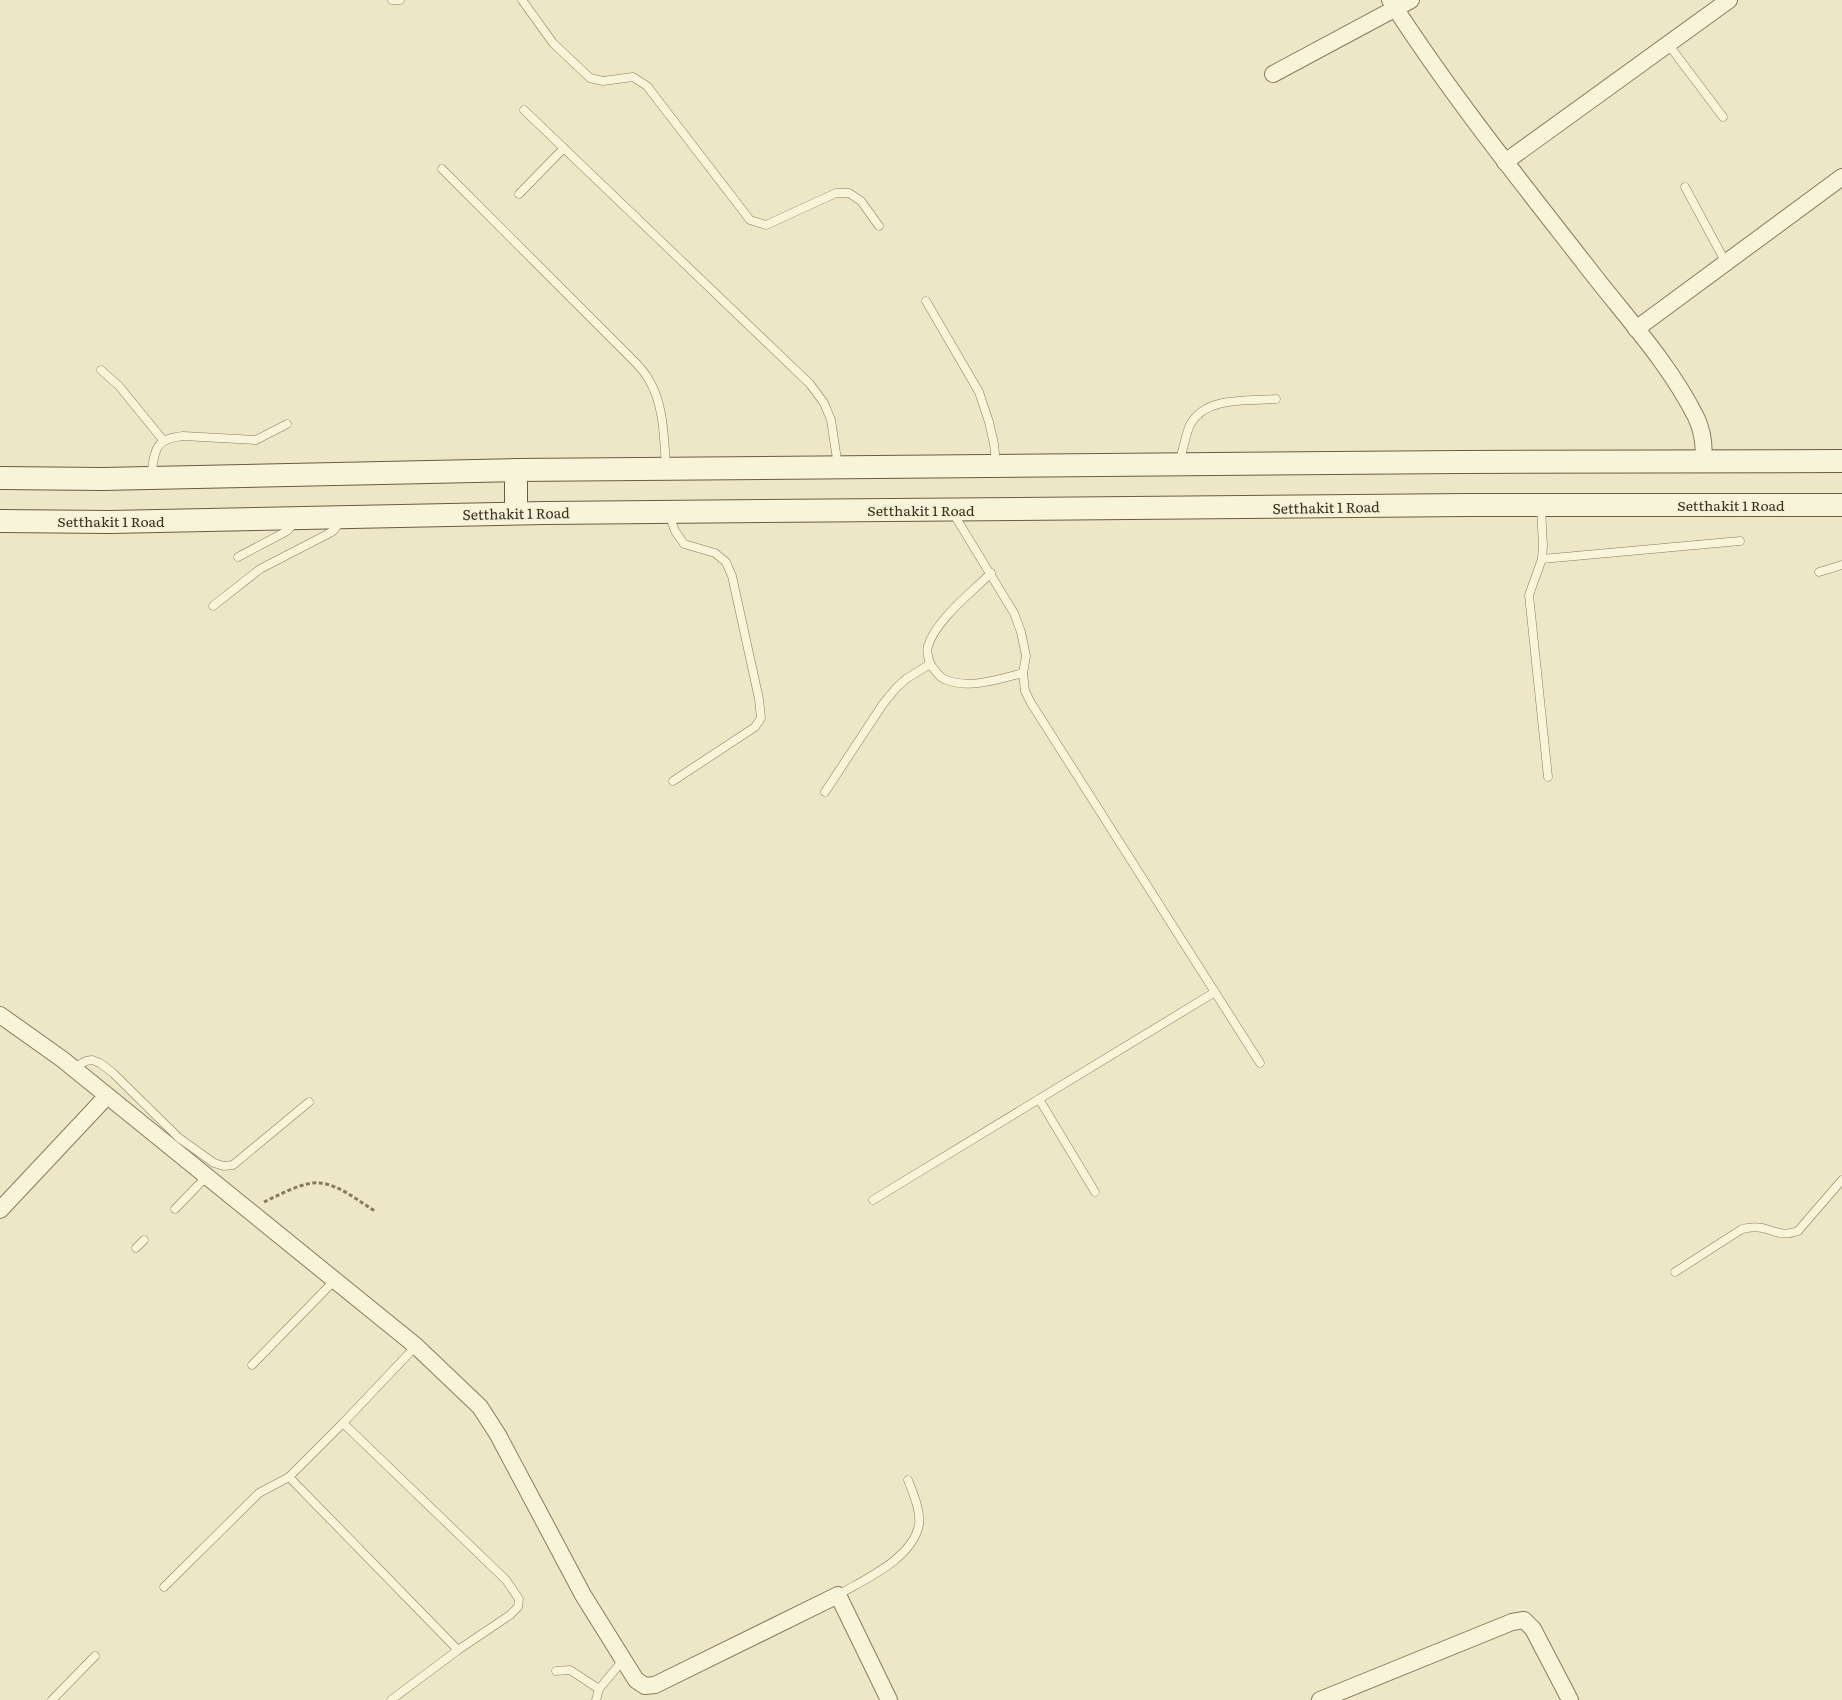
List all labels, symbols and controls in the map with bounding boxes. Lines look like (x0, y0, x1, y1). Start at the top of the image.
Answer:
street label: Setthakit 1 Road (1677, 495, 1785, 515)
street label: Setthakit 1 Road (1272, 496, 1380, 518)
street label: Setthakit 1 Road (867, 500, 975, 520)
street label: Setthakit 1 Road (462, 502, 570, 524)
street label: Setthakit 1 Road (57, 511, 165, 531)

